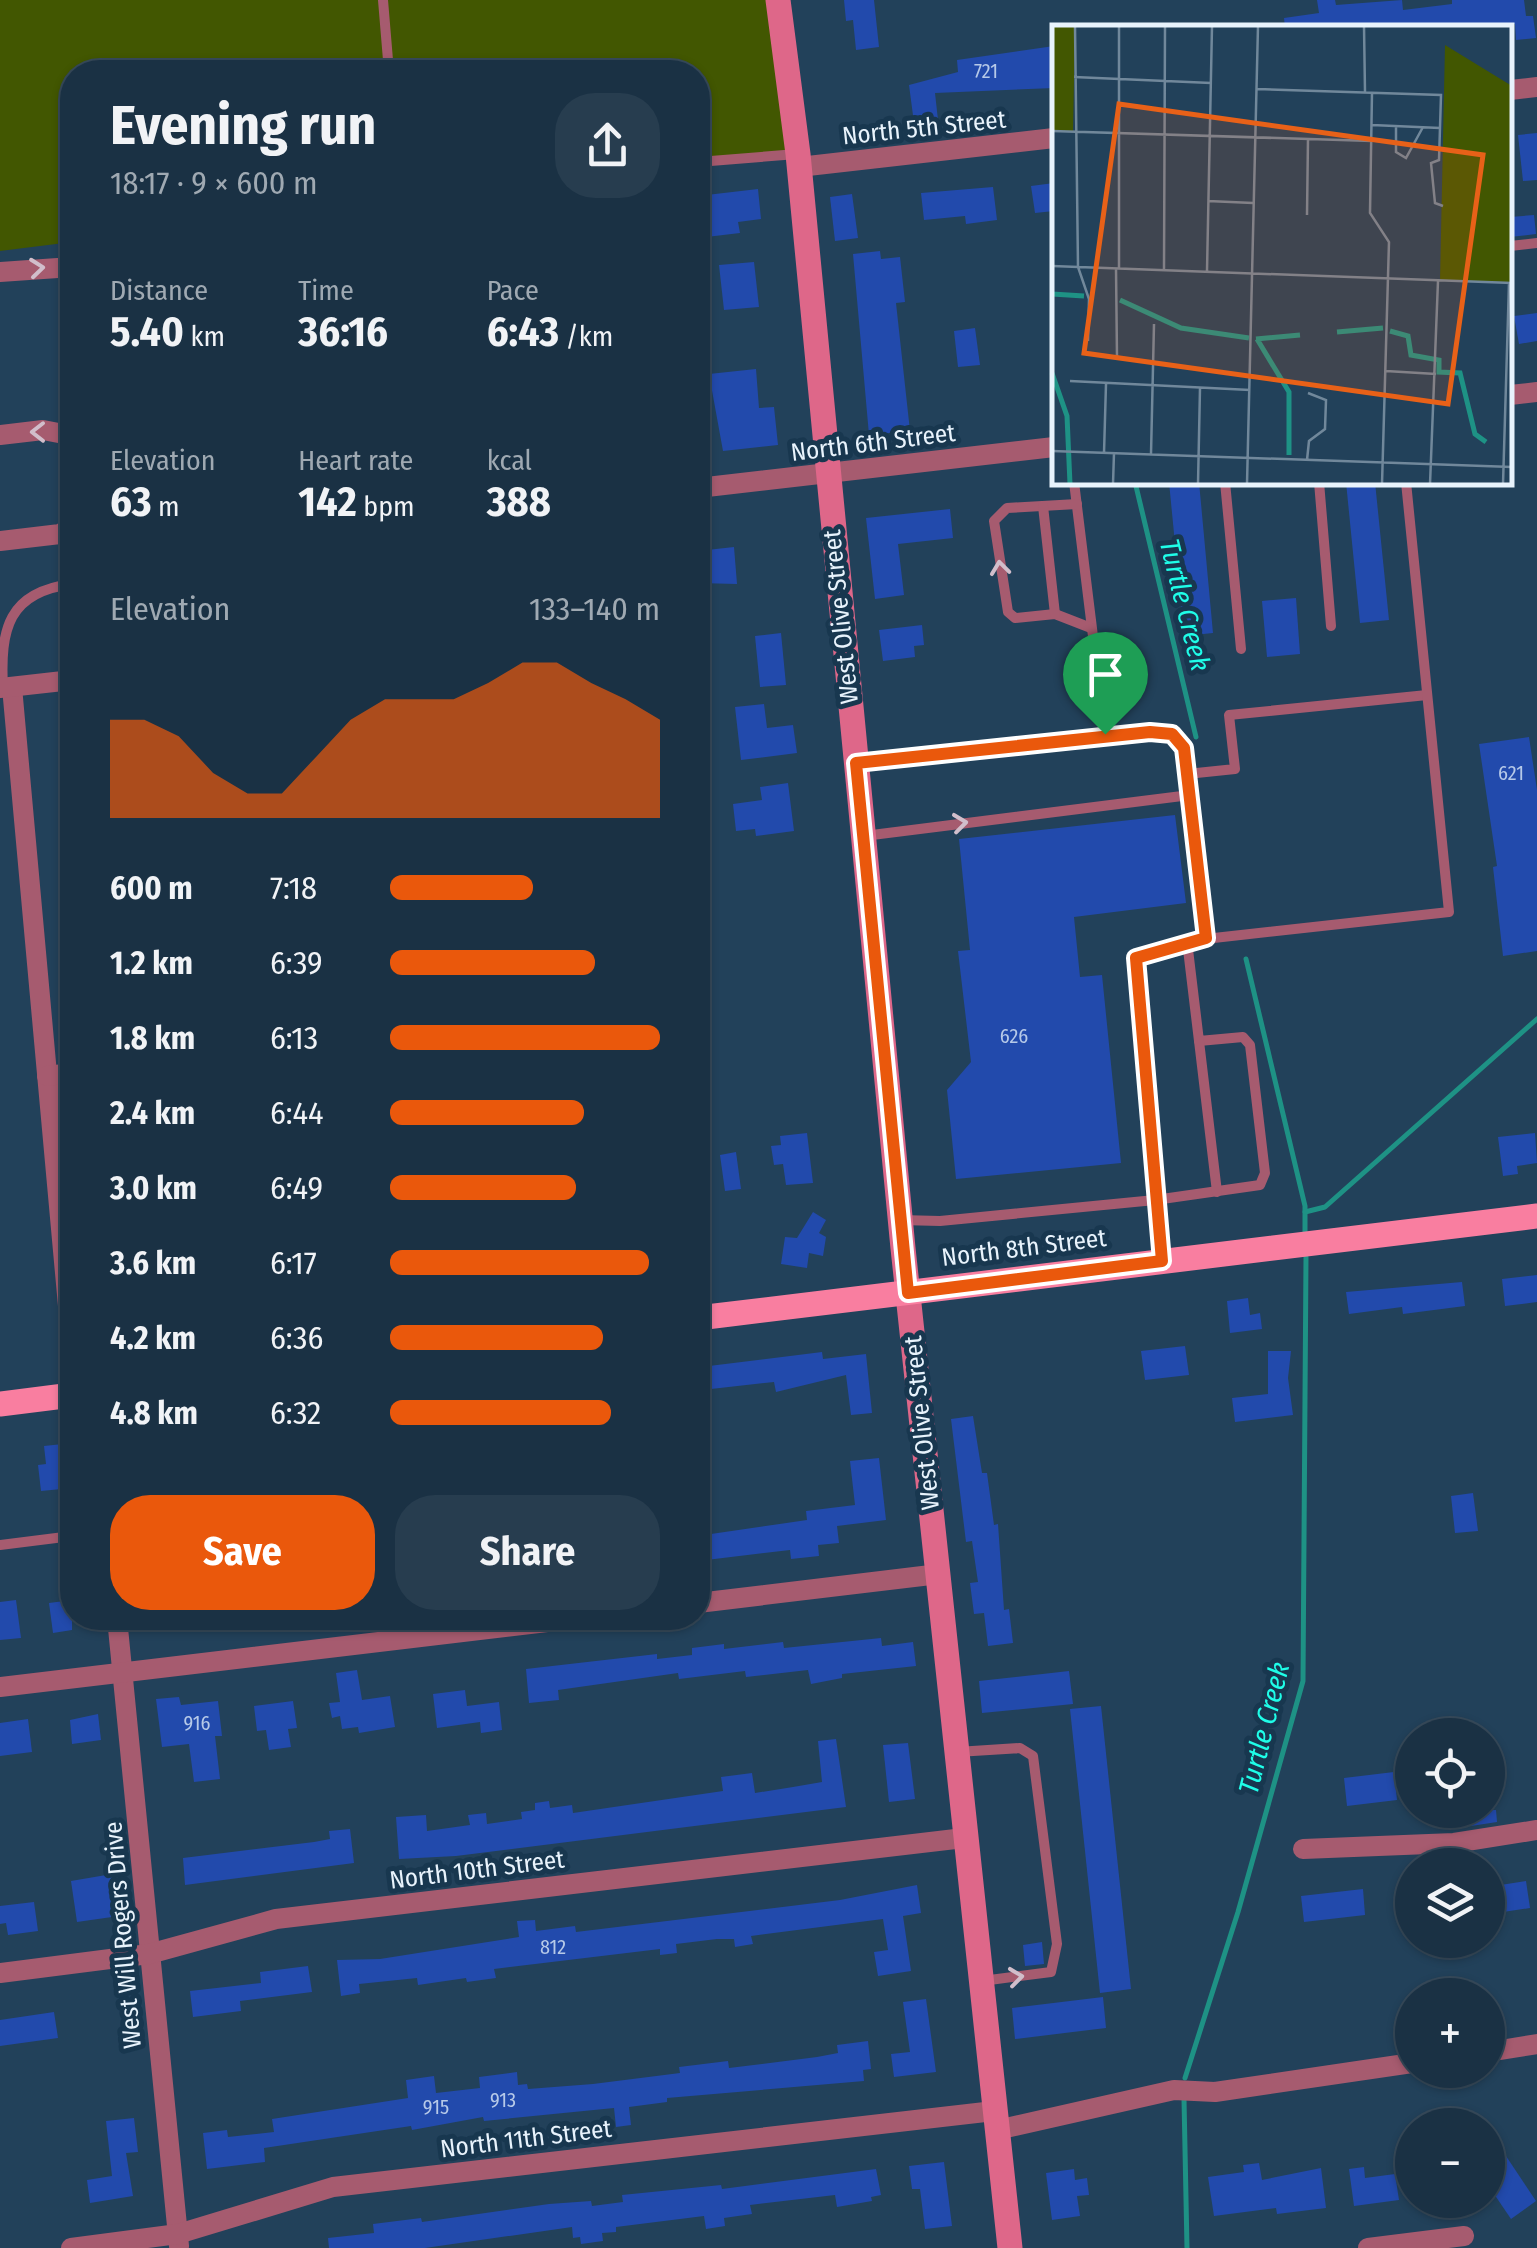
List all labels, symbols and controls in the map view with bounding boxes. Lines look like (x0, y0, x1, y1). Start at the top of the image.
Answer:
inset map (1052, 25, 1512, 485)
house number: 721 (974, 59, 998, 83)
text: Evening run (110, 93, 376, 159)
button: share (555, 93, 660, 198)
street label: North 5th Street (841, 104, 1008, 152)
text: 18:17 · 9 × 600 m (110, 164, 318, 202)
one-way arrow (29, 258, 45, 280)
text: Distance (110, 274, 208, 307)
text: Time (298, 274, 354, 307)
text: Pace (487, 274, 539, 307)
text: 5.40 (110, 307, 184, 357)
text: 36:16 (298, 307, 388, 357)
text: 6:43 (487, 307, 559, 357)
text: km (184, 320, 225, 353)
text: /km (559, 320, 613, 353)
street label: North 6th Street (789, 418, 958, 468)
one-way arrow (30, 421, 45, 443)
text: Elevation (110, 444, 215, 477)
text: Heart rate (298, 444, 413, 477)
text: kcal (487, 444, 532, 477)
text: 63 (110, 477, 152, 527)
text: 142 (298, 477, 357, 527)
text: 388 (487, 477, 551, 527)
text: m (152, 490, 180, 523)
text: bpm (357, 490, 415, 523)
street label: West Olive Street (817, 528, 865, 706)
water label: Turtle Creek (1153, 536, 1217, 674)
one-way arrow (990, 560, 1011, 576)
text: Elevation (110, 590, 230, 628)
text: 133–140 m (529, 590, 660, 628)
pin (1063, 632, 1148, 735)
icon: arrive (1078, 647, 1133, 702)
house number: 621 (1498, 761, 1524, 785)
one-way arrow (951, 814, 968, 835)
text: 600 m (110, 869, 193, 907)
text: 7:18 (270, 869, 317, 907)
text: 1.2 km (110, 944, 193, 982)
text: 6:39 (270, 944, 323, 982)
text: 1.8 km (110, 1019, 195, 1057)
text: 6:13 (270, 1019, 318, 1057)
house number: 626 (1000, 1024, 1028, 1048)
text: 2.4 km (110, 1094, 195, 1132)
text: 6:44 (270, 1094, 323, 1132)
text: 3.0 km (110, 1169, 197, 1207)
text: 6:49 (270, 1169, 323, 1207)
street label: North 8th Street (940, 1223, 1109, 1273)
text: 3.6 km (110, 1244, 196, 1282)
text: 6:17 (270, 1244, 317, 1282)
text: 4.2 km (110, 1319, 196, 1357)
text: 6:36 (270, 1319, 323, 1357)
street label: West Olive Street (898, 1334, 946, 1512)
text: 4.8 km (110, 1394, 198, 1432)
text: 6:32 (270, 1394, 321, 1432)
button: Save (110, 1495, 375, 1610)
button: Share (395, 1495, 660, 1610)
water label: Turtle Creek (1232, 1659, 1296, 1797)
house number: 916 (183, 1711, 211, 1735)
map controls (1395, 1718, 1505, 2218)
button: locate (1395, 1718, 1505, 1828)
street label: West Will Rogers Drive (98, 1820, 148, 2050)
street label: North 10th Street (388, 1844, 567, 1896)
button: layers (1395, 1848, 1505, 1958)
house number: 812 (540, 1935, 566, 1959)
one-way arrow (1008, 1967, 1024, 1988)
button: + (1395, 1978, 1505, 2088)
house number: 913 (490, 2088, 516, 2112)
house number: 915 (423, 2095, 449, 2119)
button: − (1395, 2108, 1505, 2218)
street label: North 11th Street (439, 2114, 614, 2164)

